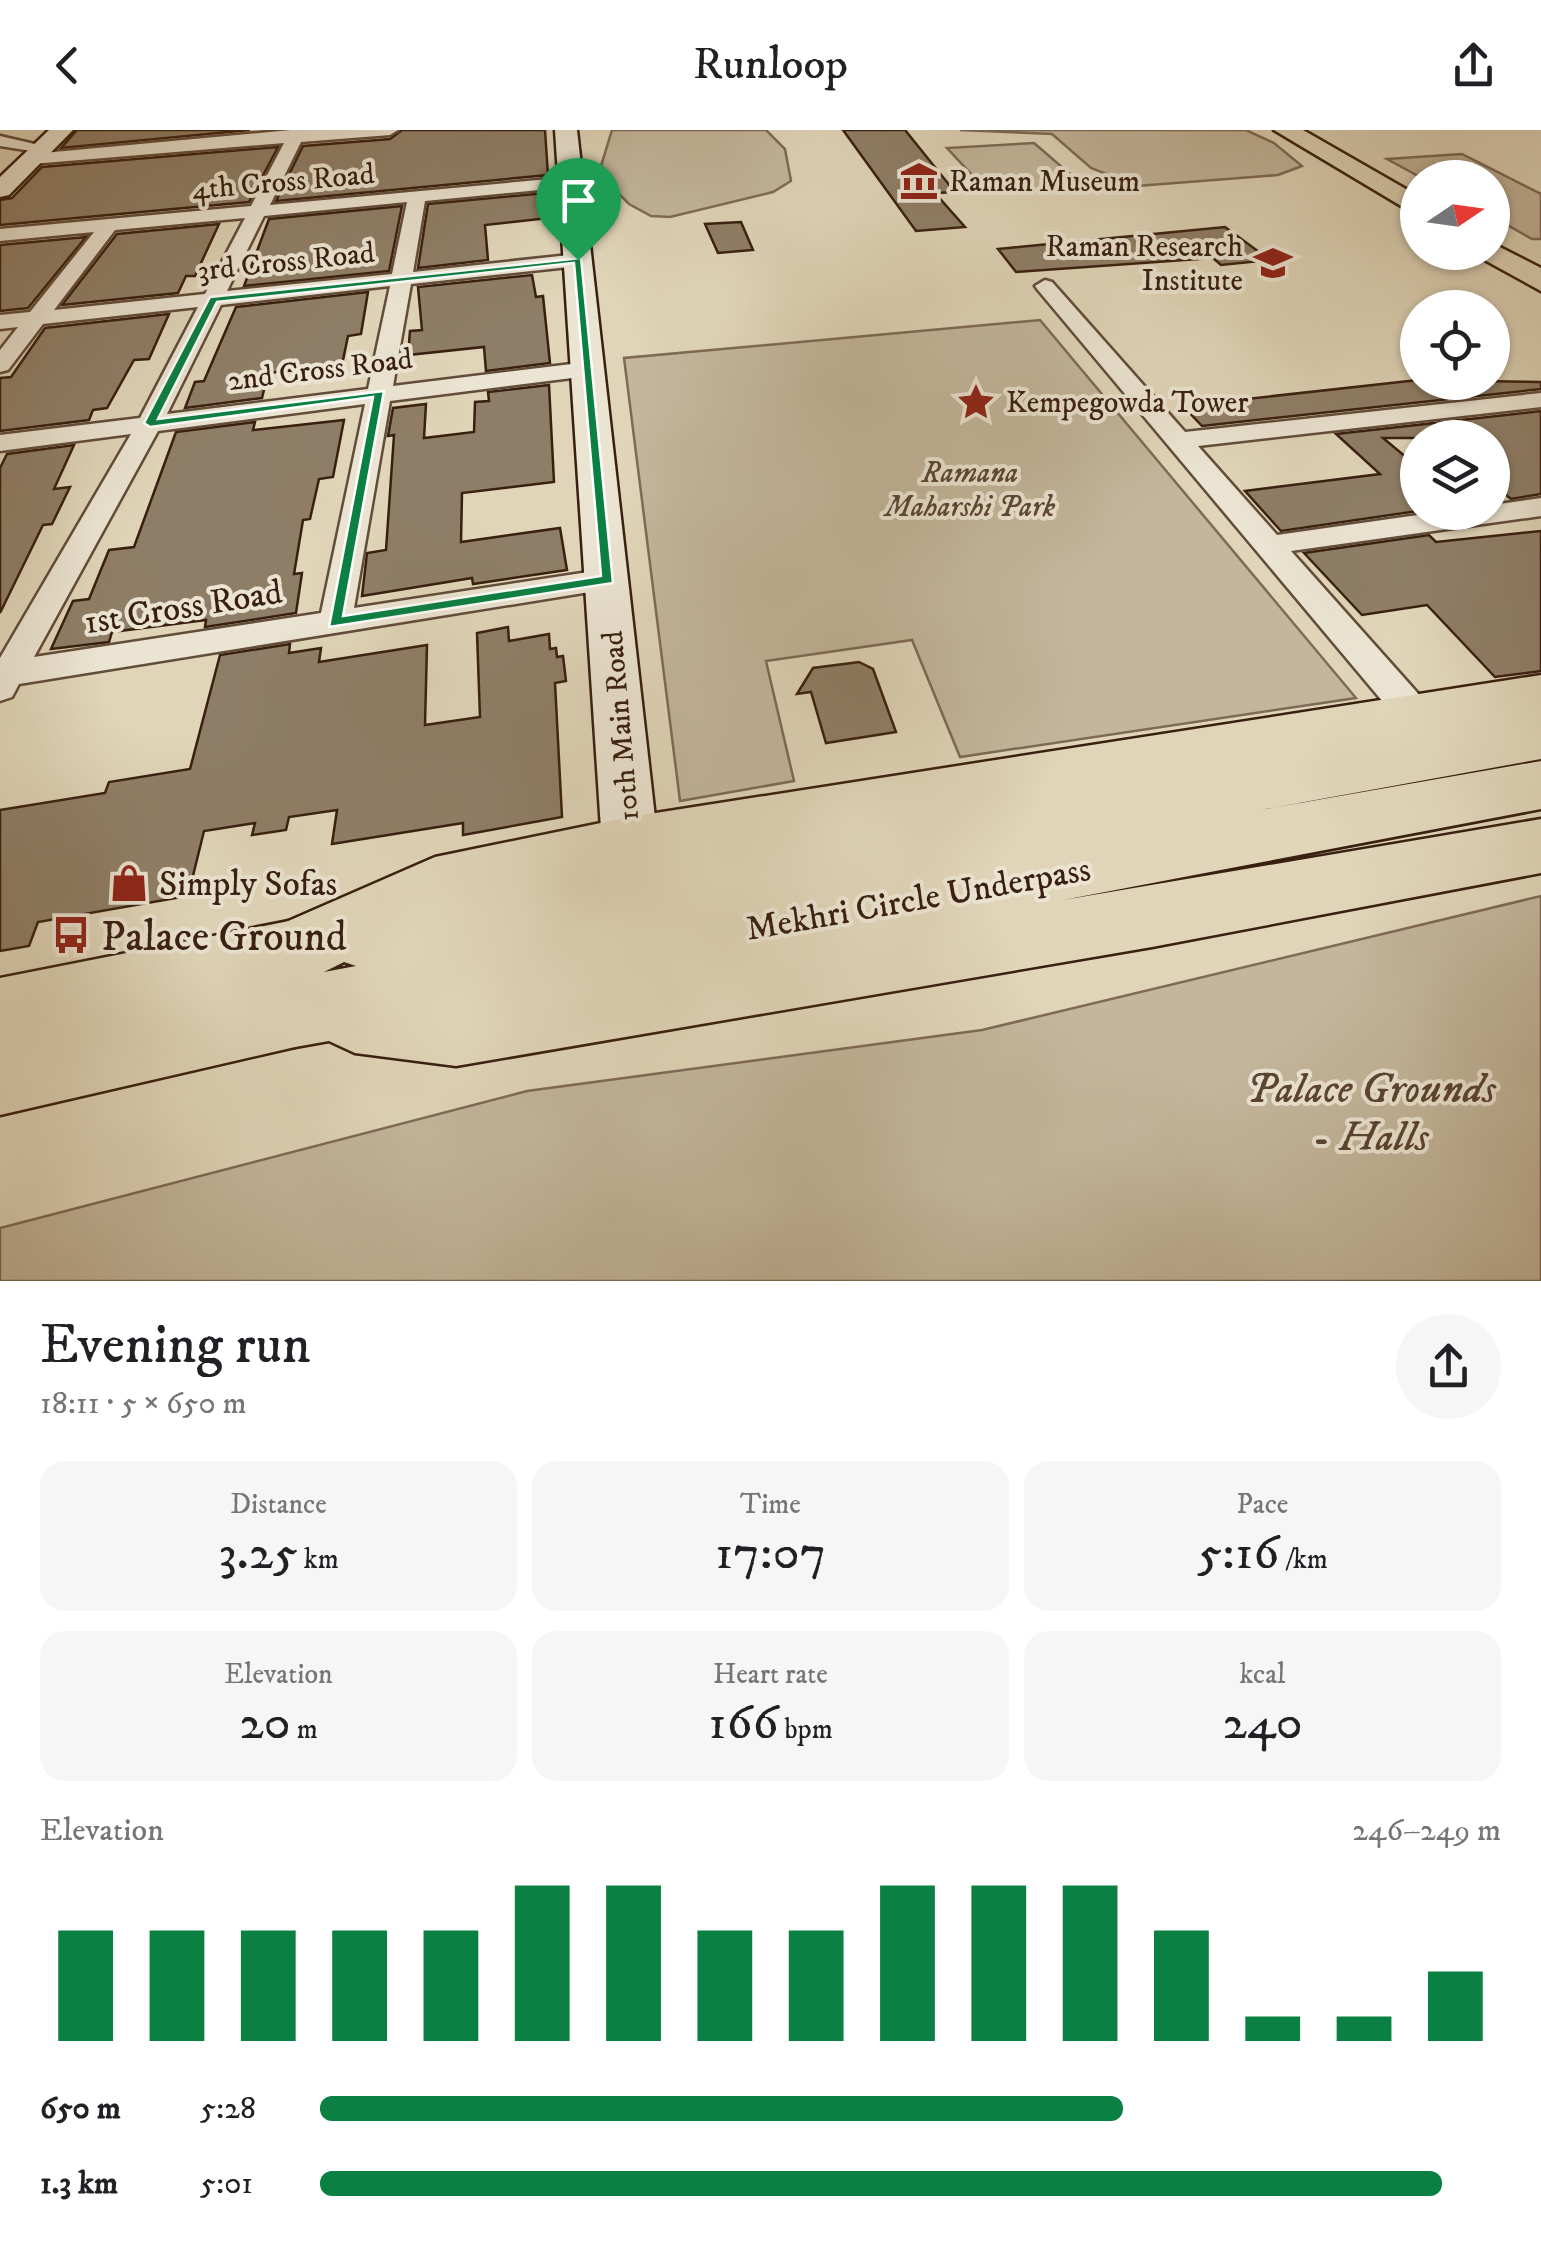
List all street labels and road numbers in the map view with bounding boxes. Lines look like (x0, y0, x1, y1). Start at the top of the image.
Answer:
street label: 4th Cross Road (190, 156, 376, 209)
street label: 3rd Cross Road (196, 235, 377, 290)
street label: 2nd Cross Road (226, 341, 415, 400)
street label: 1st Cross Road (81, 571, 286, 645)
street label: 10th Main Road (595, 629, 648, 823)
street label: Mekhri Circle Underpass (743, 848, 1094, 952)

